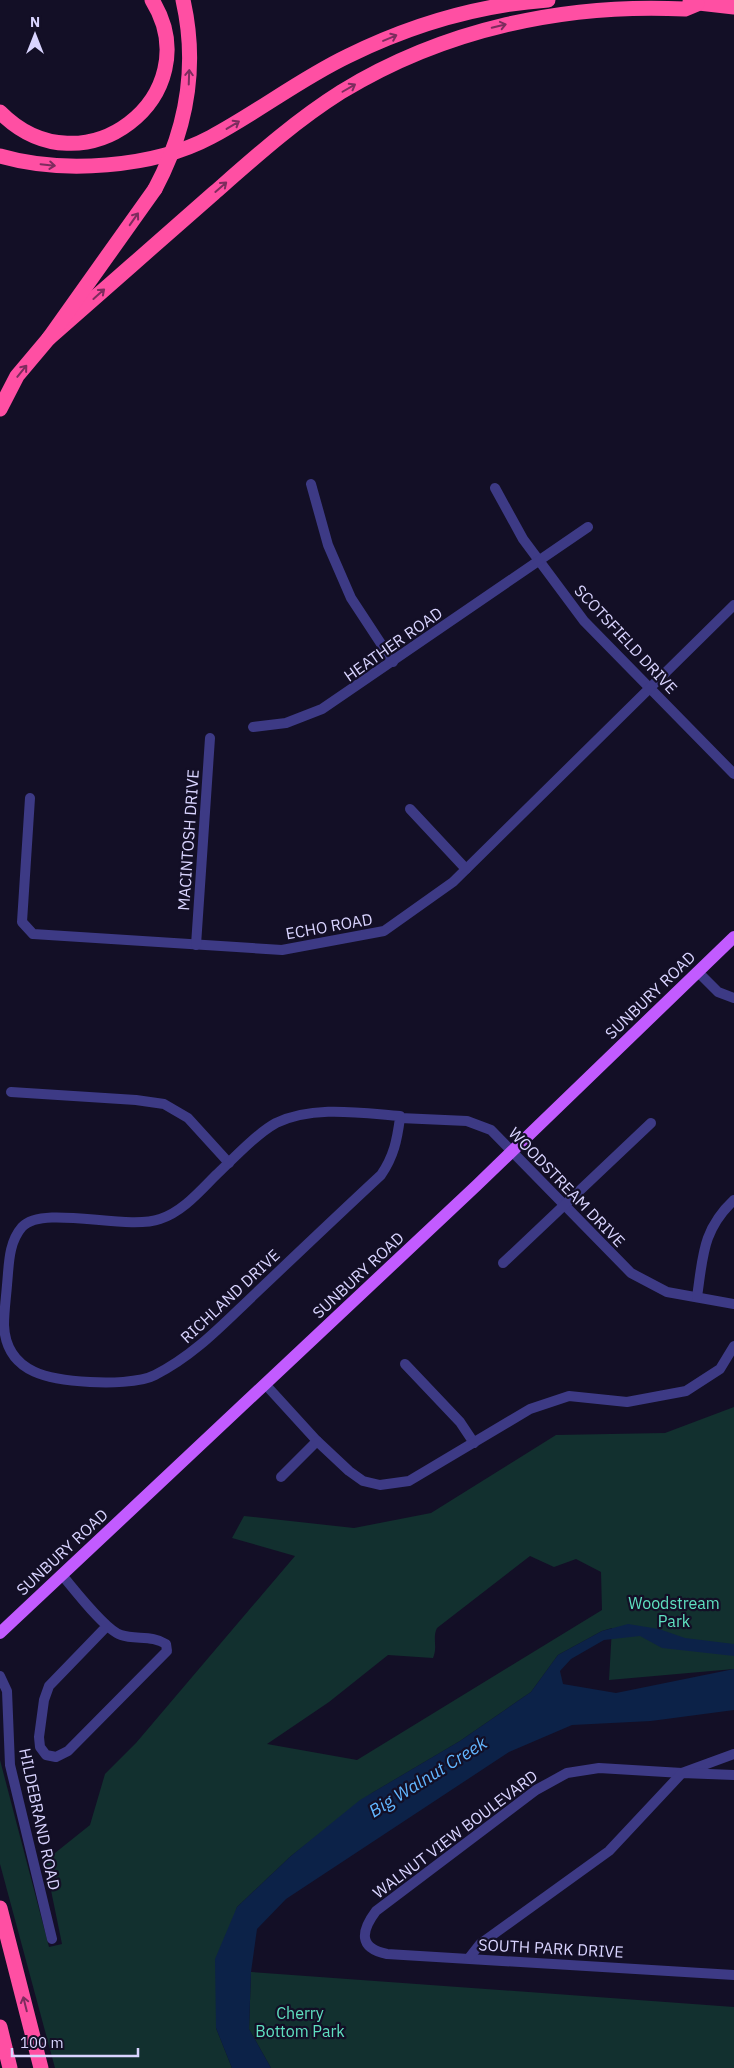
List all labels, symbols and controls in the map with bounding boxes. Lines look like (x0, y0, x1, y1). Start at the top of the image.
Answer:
north arrow (10, 10, 60, 60)
text: N (30, 13, 40, 31)
one-way arrow (491, 21, 507, 30)
one-way arrow (382, 33, 397, 42)
one-way arrow (185, 69, 194, 85)
one-way arrow (342, 82, 356, 92)
one-way arrow (225, 119, 239, 129)
one-way arrow (40, 160, 56, 170)
one-way arrow (214, 182, 227, 193)
one-way arrow (129, 212, 139, 226)
one-way arrow (92, 288, 105, 300)
one-way arrow (16, 365, 27, 378)
street label: SCOTSFIELD DRIVE (570, 580, 682, 698)
street label: HEATHER ROAD (340, 603, 446, 685)
street label: MACINTOSH DRIVE (173, 769, 203, 911)
street label: ECHO ROAD (284, 909, 374, 943)
street label: SUNBURY ROAD (601, 947, 699, 1043)
street label: WOODSTREAM DRIVE (505, 1123, 629, 1251)
street label: SUNBURY ROAD (308, 1228, 408, 1322)
street label: RICHLAND DRIVE (176, 1245, 284, 1347)
street label: SUNBURY ROAD (12, 1505, 112, 1599)
park label: Woodstream Park (628, 1593, 720, 1631)
water label: Big Walnut Creek (364, 1731, 492, 1822)
street label: HILDEBRAND ROAD (15, 1746, 65, 1892)
street label: WALNUT VIEW BOULEVARD (369, 1765, 541, 1903)
street label: SOUTH PARK DRIVE (478, 1934, 624, 1962)
one-way arrow (20, 1996, 29, 2012)
park label: Cherry Bottom Park (255, 2003, 345, 2041)
scale bar (12, 2026, 139, 2058)
text: 100 m (20, 2033, 64, 2052)

